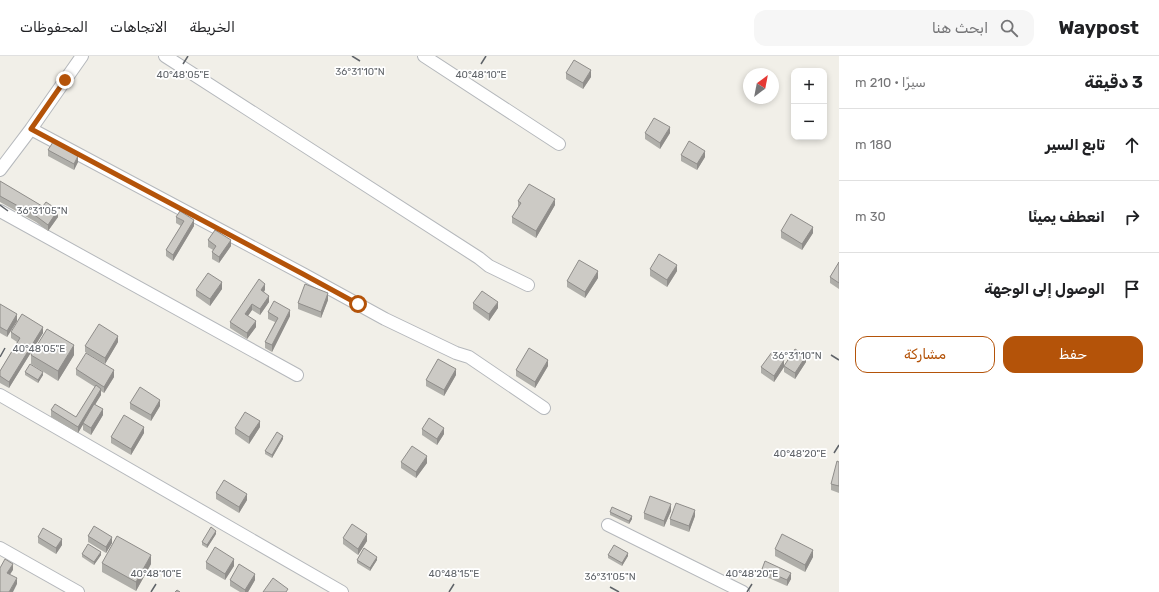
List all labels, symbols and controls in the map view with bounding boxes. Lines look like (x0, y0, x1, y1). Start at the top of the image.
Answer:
search box (754, 10, 1034, 46)
text: Waypost (1058, 16, 1139, 39)
icon: search (998, 17, 1020, 39)
text: المحفوظات (20, 19, 88, 36)
text: الاتجاهات (110, 19, 167, 36)
text: الخريطة (189, 19, 235, 36)
text: ابحث هنا (932, 19, 988, 37)
text: 36°31'10"N (335, 66, 385, 78)
north arrow (743, 68, 779, 104)
map controls (791, 68, 827, 140)
button: + (791, 68, 827, 104)
text: 40°48'05"E (157, 69, 209, 81)
text: 40°48'10"E (455, 69, 507, 81)
route end (56, 71, 74, 89)
text: 3 دقيقة (1084, 72, 1143, 92)
text: سيرًا · 210 m (855, 75, 926, 90)
button: − (791, 104, 827, 140)
icon: ahead (1121, 134, 1143, 156)
text: تابع السير (1045, 136, 1105, 154)
text: 180 m (855, 137, 892, 152)
text: 36°31'05"N (16, 205, 68, 217)
icon: right (1121, 206, 1143, 228)
text: انعطف يمينًا (1028, 208, 1105, 226)
text: 30 m (855, 209, 886, 224)
icon: arrive (1121, 278, 1143, 300)
text: الوصول إلى الوجهة (984, 280, 1105, 298)
route start (349, 295, 367, 313)
button: مشاركة (855, 336, 995, 373)
button: حفظ (1003, 336, 1143, 373)
text: 40°48'05"E (13, 343, 65, 355)
text: 36°31'10"N (772, 350, 822, 362)
text: 40°48'20"E (774, 448, 826, 460)
text: 40°48'10"E (130, 568, 182, 580)
text: 40°48'15"E (429, 568, 479, 580)
text: 40°48'20"E (726, 568, 778, 580)
text: 36°31'05"N (584, 571, 636, 583)

